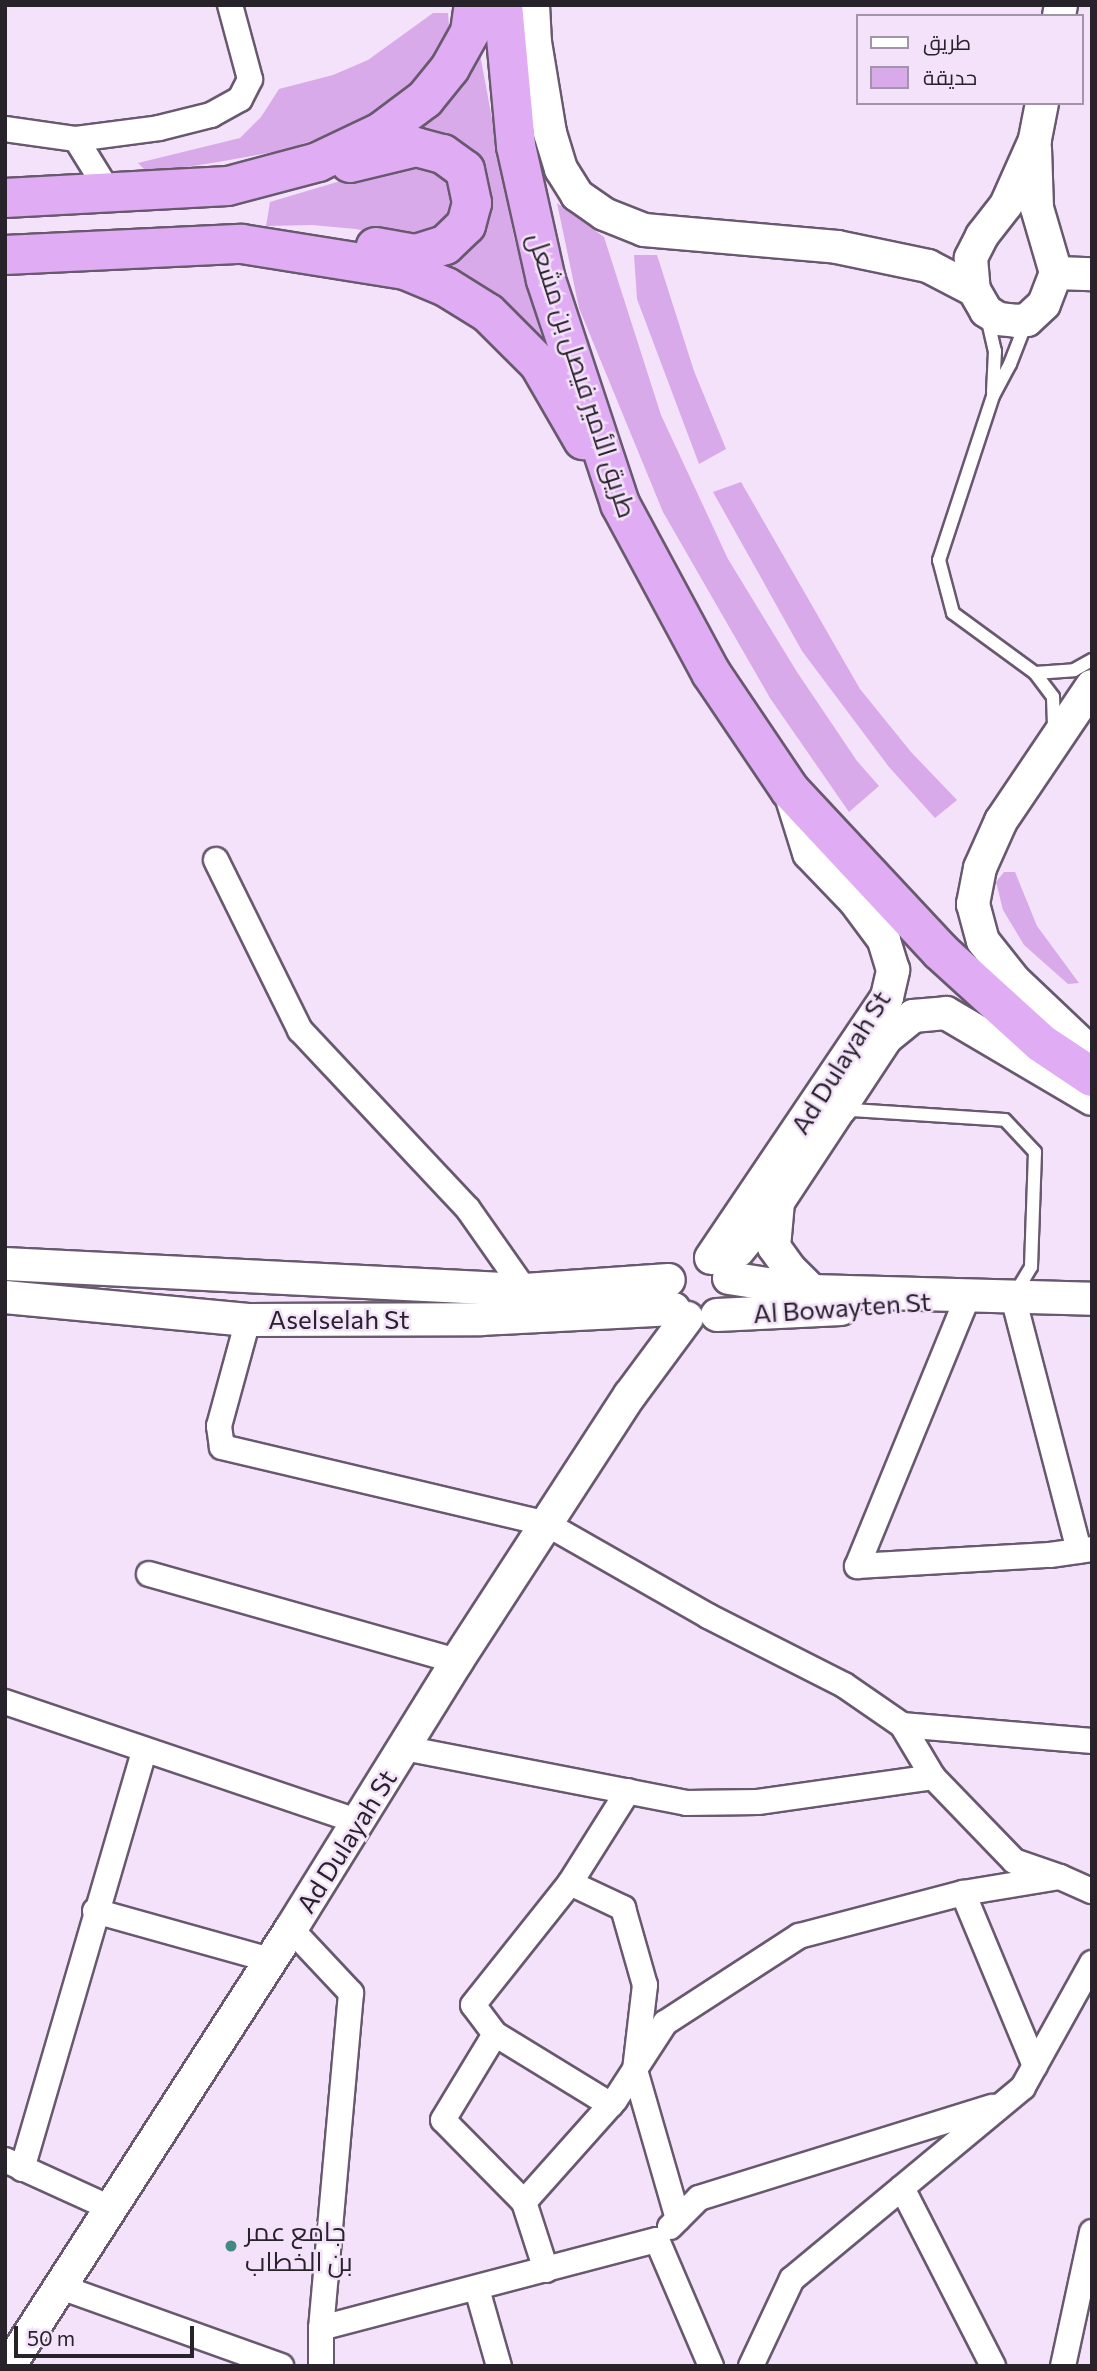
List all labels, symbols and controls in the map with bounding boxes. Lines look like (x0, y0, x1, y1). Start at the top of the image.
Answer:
legend (856, 14, 1083, 105)
text: طريق (923, 29, 971, 54)
text: حديقة (923, 64, 977, 89)
street label: طريق الأمير فيصل بن مشعل (522, 229, 644, 521)
street label: Ad Dulayah St (784, 985, 896, 1139)
street label: Al Bowayten St (752, 1285, 932, 1329)
street label: Aselselah St (268, 1303, 410, 1335)
street label: Ad Dulayah St (290, 1764, 402, 1918)
place label: جامع عمر بن الخطاب (245, 2215, 353, 2276)
marker: جامع عمر بن الخطاب (223, 2238, 239, 2254)
scale bar (18, 2312, 198, 2356)
text: 50 m (27, 2325, 75, 2350)

